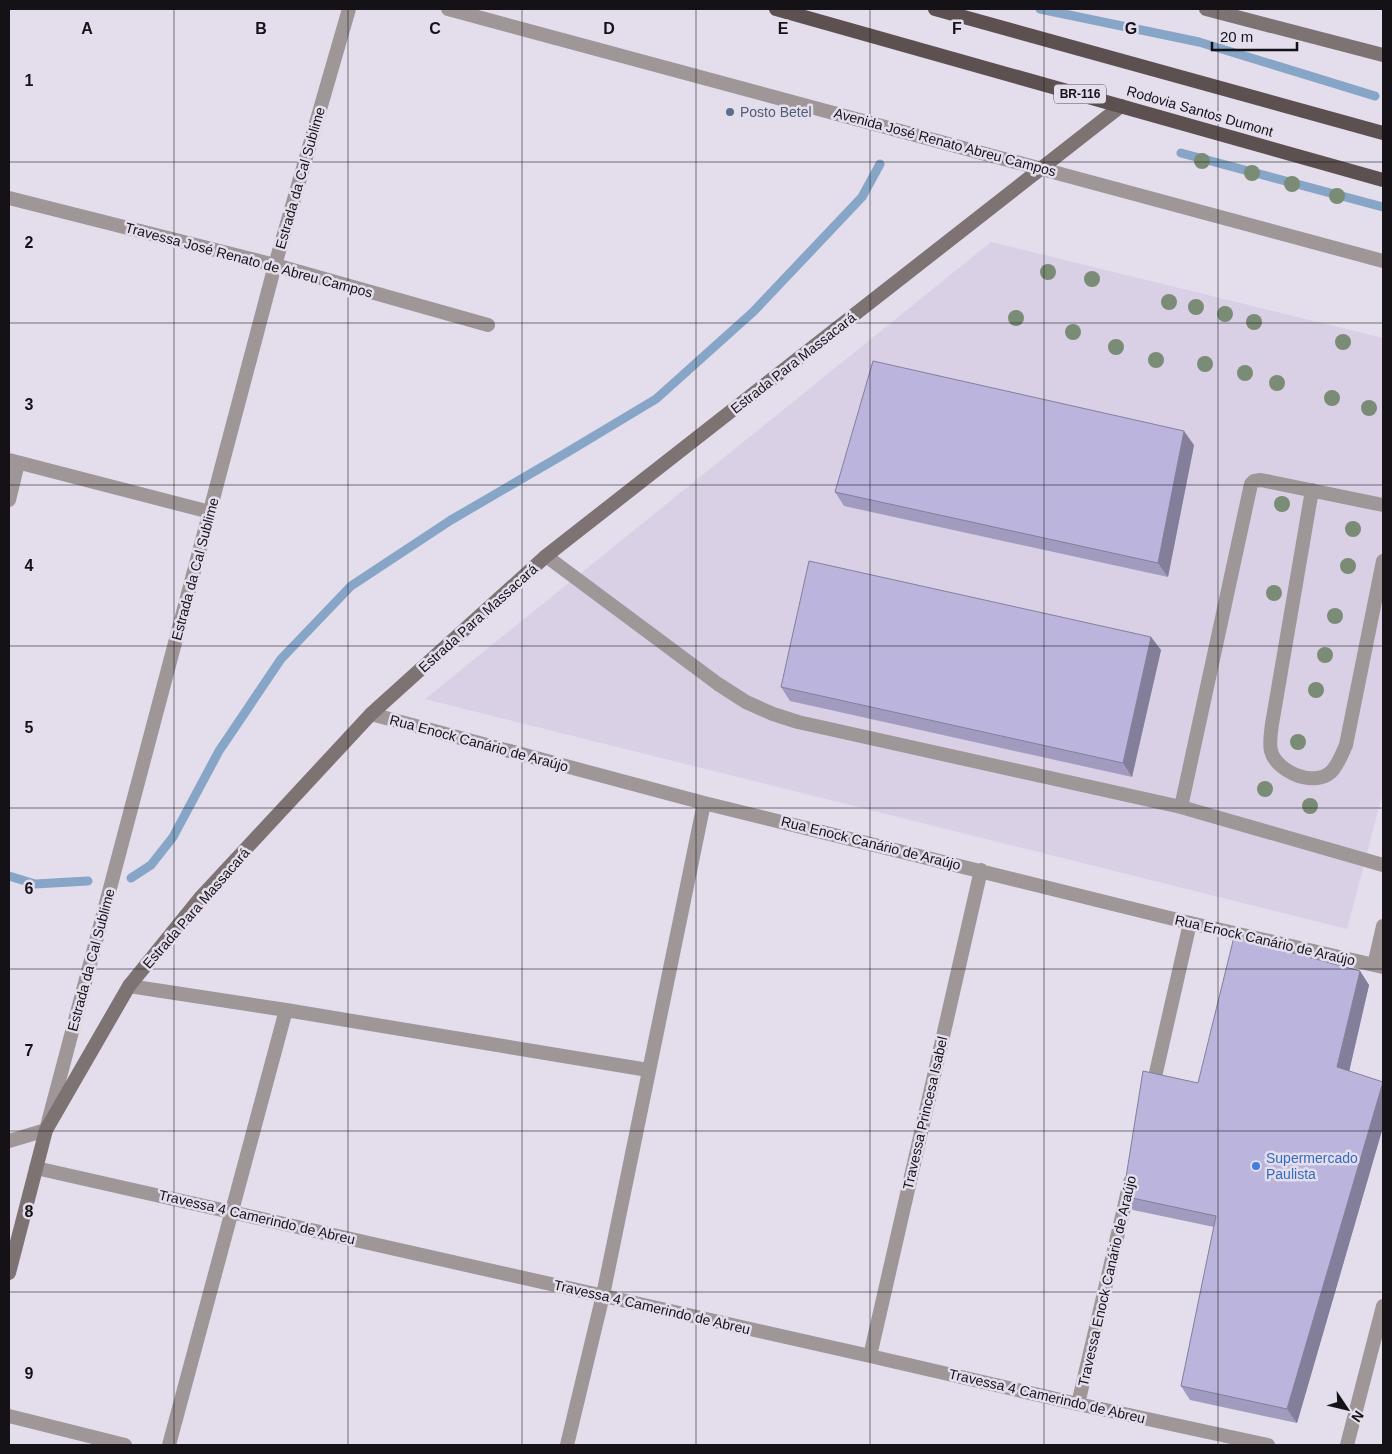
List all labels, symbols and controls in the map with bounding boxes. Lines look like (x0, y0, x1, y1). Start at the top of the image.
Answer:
text: A (81, 20, 93, 37)
text: B (255, 20, 267, 37)
text: C (429, 20, 441, 37)
text: D (603, 20, 615, 37)
text: E (778, 20, 789, 37)
text: F (952, 20, 962, 37)
text: G (1125, 20, 1137, 37)
scale bar (1212, 20, 1297, 52)
text: 20 m (1220, 28, 1253, 45)
text: 1 (25, 72, 34, 89)
street label: Rodovia Santos Dumont (1125, 82, 1275, 140)
road number: BR-116 (1054, 85, 1106, 104)
place label: Posto Betel (740, 104, 812, 120)
street label: Estrada da Cal Sublime (272, 105, 328, 251)
street label: Avenida José Renato Abreu Campos (832, 105, 1058, 179)
marker: Posto Betel (724, 106, 736, 118)
street label: Travessa José Renato de Abreu Campos (124, 219, 374, 301)
text: 2 (25, 234, 34, 251)
street label: Estrada Para Massacará (727, 309, 859, 417)
text: 3 (25, 396, 34, 413)
street label: Estrada da Cal Sublime (168, 496, 222, 642)
text: 4 (25, 557, 34, 574)
street label: Estrada Para Massacará (415, 560, 541, 675)
street label: Rua Enock Canário de Araújo (388, 711, 570, 775)
text: 5 (25, 719, 34, 736)
street label: Rua Enock Canário de Araújo (780, 813, 963, 873)
street label: Estrada Para Massacará (139, 844, 253, 971)
text: 6 (25, 880, 34, 897)
street label: Estrada da Cal Sublime (64, 887, 118, 1033)
street label: Rua Enock Canário de Araújo (1173, 911, 1357, 969)
street label: Travessa Princesa Isabel (900, 1035, 950, 1191)
text: 7 (25, 1042, 34, 1059)
place label: Supermercado Paulista (1266, 1150, 1358, 1182)
marker: Supermercado Paulista (1250, 1160, 1262, 1172)
street label: Travessa Enock Canário de Araújo (1075, 1174, 1139, 1388)
street label: Travessa 4 Camerindo de Abreu (157, 1187, 357, 1247)
text: 8 (25, 1203, 34, 1220)
street label: Travessa 4 Camerindo de Abreu (552, 1277, 752, 1337)
text: 9 (25, 1365, 34, 1382)
street label: Travessa 4 Camerindo de Abreu (947, 1366, 1147, 1426)
north arrow (1322, 1384, 1372, 1434)
text: N (1348, 1408, 1367, 1425)

